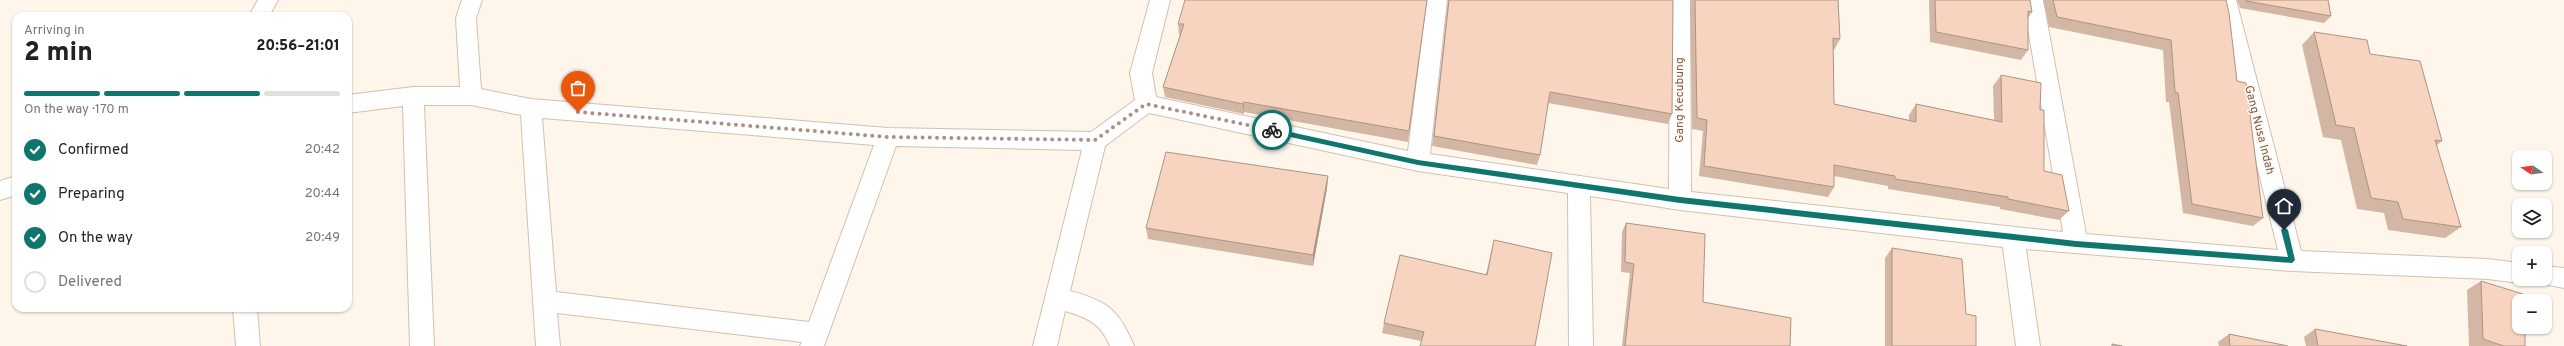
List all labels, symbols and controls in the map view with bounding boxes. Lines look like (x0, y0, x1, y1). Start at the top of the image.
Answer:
text: Arriving in (24, 23, 85, 39)
text: 2 min (24, 37, 93, 70)
text: 20:56–21:01 (256, 37, 340, 56)
street label: Gang Kecubung (1672, 57, 1688, 143)
pin (561, 71, 595, 112)
icon: bag (567, 77, 589, 99)
street label: Gang Nusa Indah (2240, 84, 2278, 176)
text: On the way · 170 m (24, 102, 129, 118)
courier (1252, 110, 1292, 150)
icon: bike (1261, 119, 1283, 141)
icon: check (24, 139, 46, 161)
text: Confirmed (58, 141, 129, 160)
text: 20:42 (305, 142, 340, 158)
north arrow (2512, 150, 2552, 190)
map controls (2512, 150, 2552, 334)
icon: check (24, 183, 46, 205)
text: Preparing (58, 185, 125, 204)
text: 20:44 (305, 186, 340, 202)
pin (2267, 189, 2301, 230)
icon: home (2273, 195, 2295, 217)
button: layers (2512, 198, 2552, 238)
icon: check (24, 227, 46, 249)
text: On the way (58, 229, 133, 248)
text: 20:49 (305, 230, 340, 246)
button: + (2512, 246, 2552, 286)
text: Delivered (58, 273, 122, 292)
button: − (2512, 294, 2552, 334)

